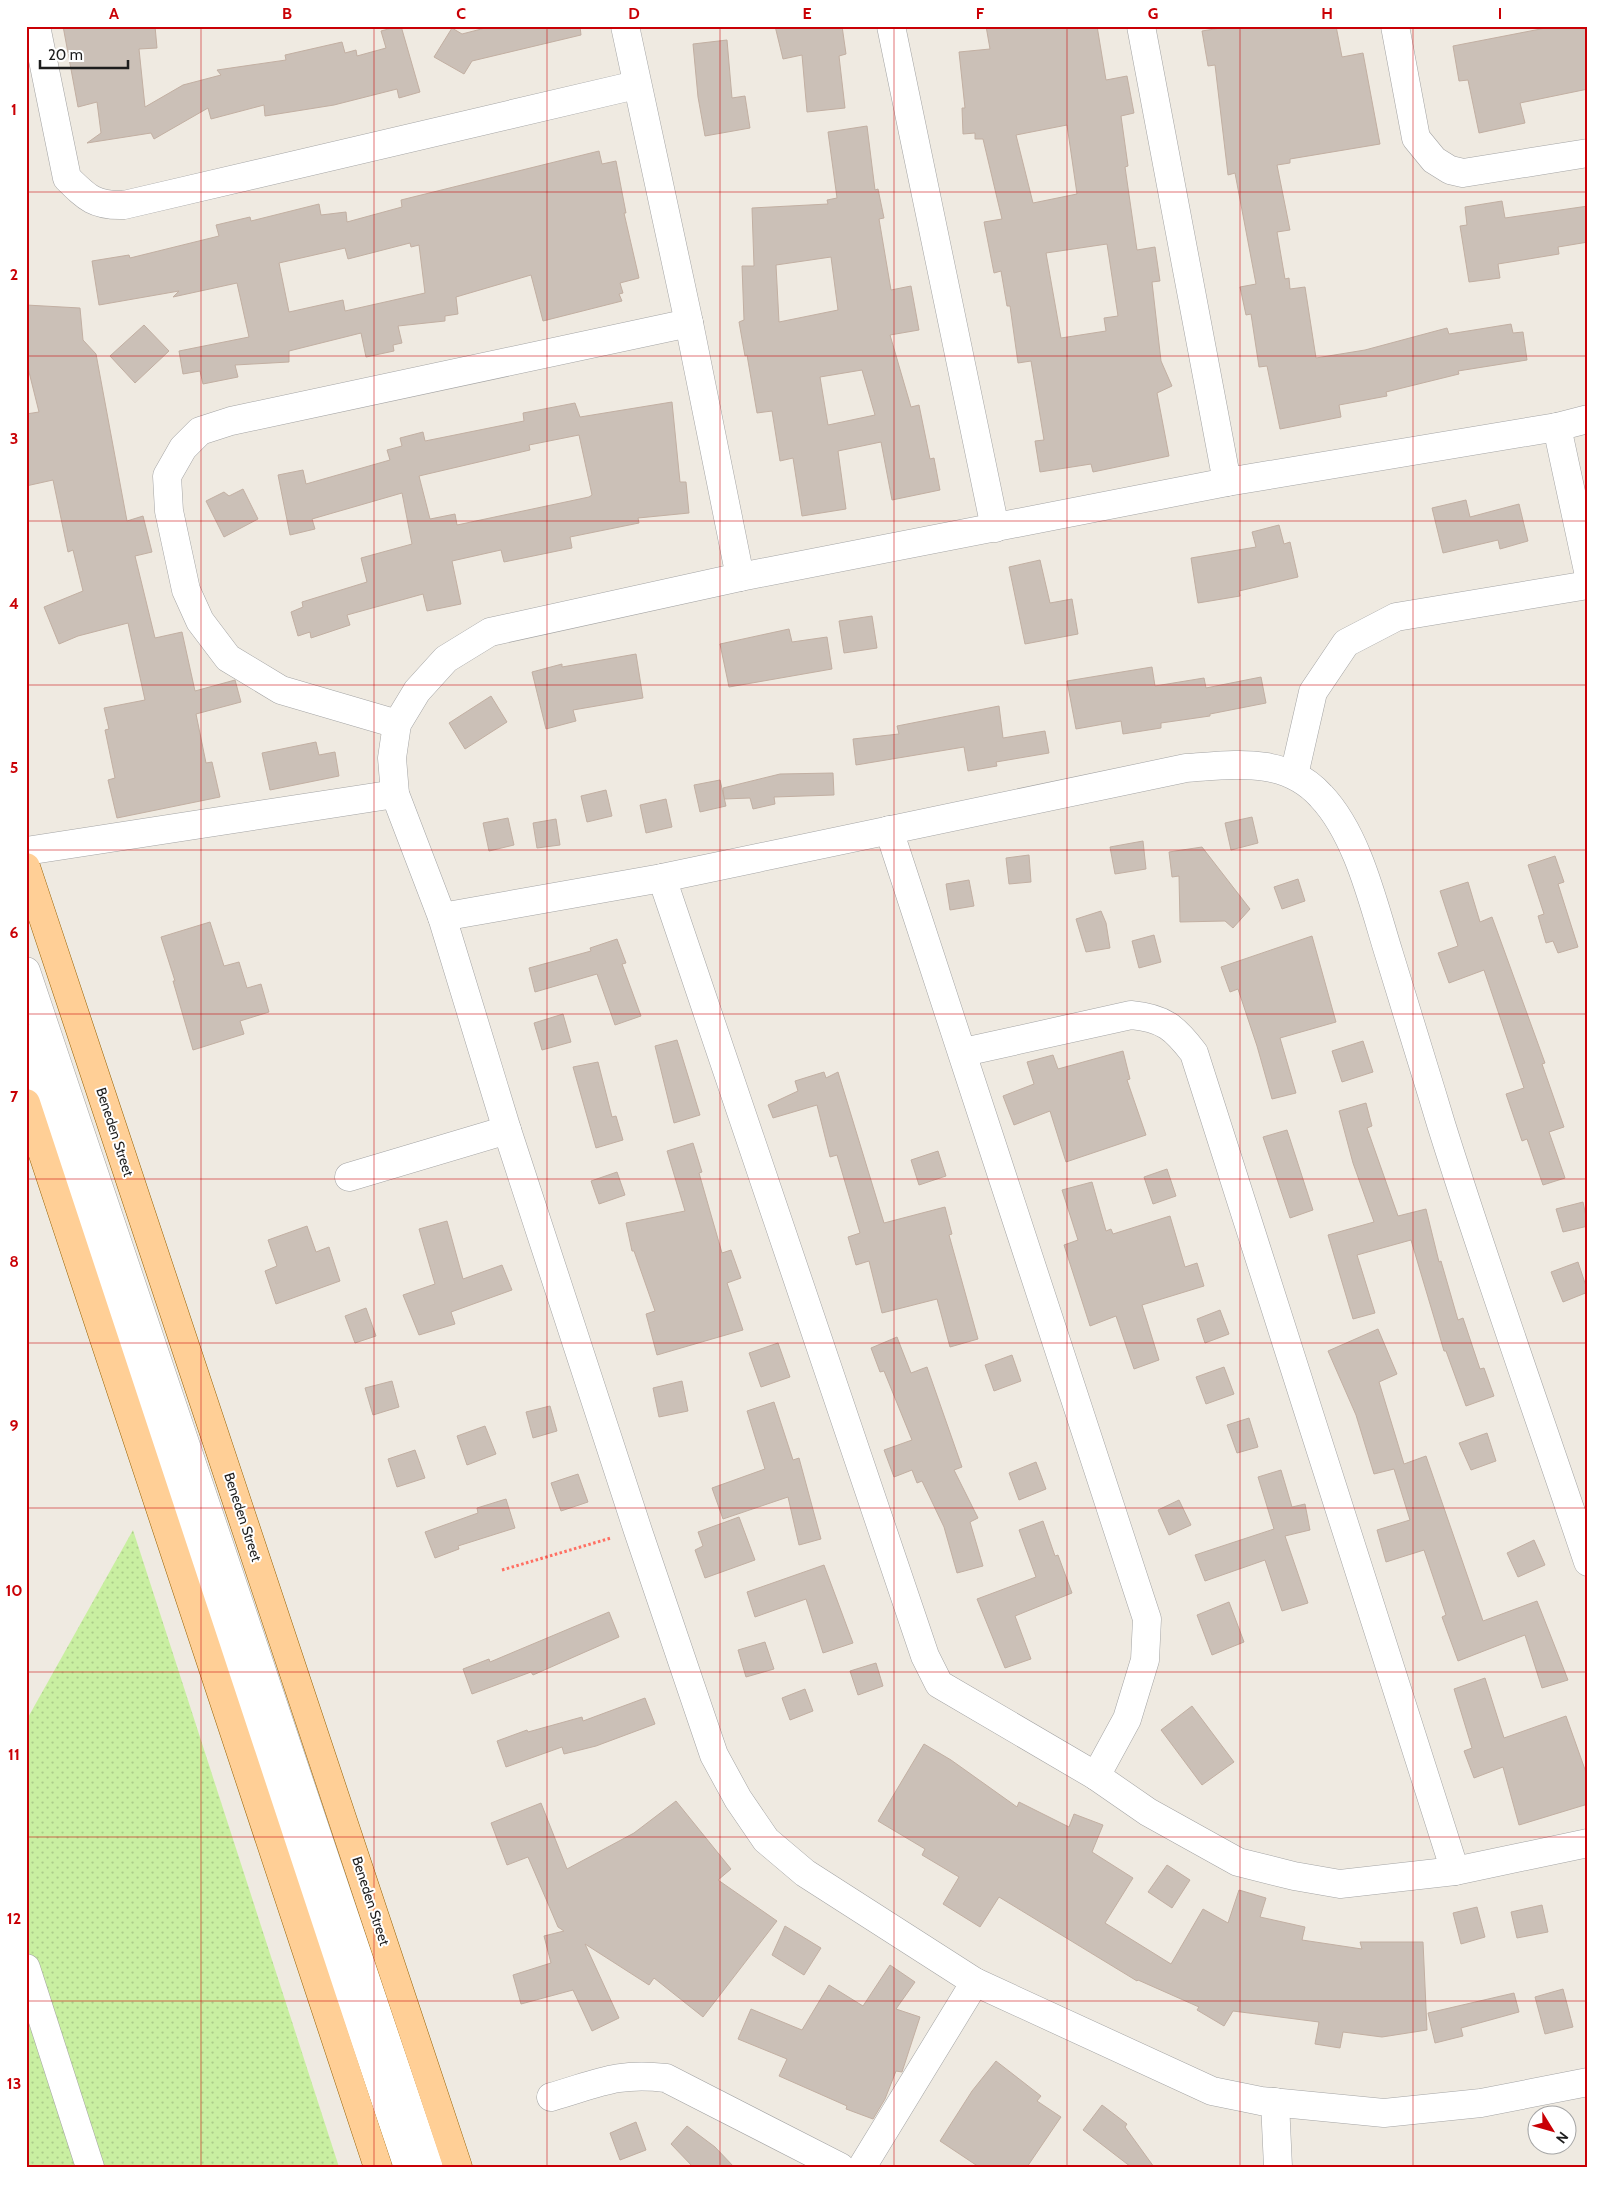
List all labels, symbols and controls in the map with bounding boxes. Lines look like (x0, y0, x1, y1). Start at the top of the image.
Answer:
text: A (109, 4, 119, 23)
text: B (282, 4, 292, 23)
text: C (456, 4, 466, 23)
text: D (628, 4, 640, 23)
text: E (802, 4, 812, 23)
text: F (976, 4, 985, 23)
text: G (1148, 4, 1158, 23)
text: H (1321, 4, 1333, 23)
text: I (1498, 4, 1502, 23)
scale bar (40, 38, 128, 70)
text: 20 m (48, 46, 83, 64)
text: 1 (11, 100, 17, 119)
text: 2 (10, 265, 18, 284)
text: 3 (10, 429, 18, 448)
text: 4 (9, 594, 19, 613)
text: 5 (10, 758, 18, 777)
text: 6 (10, 923, 19, 942)
street label: Beneden Street (92, 1085, 138, 1179)
text: 7 (10, 1087, 19, 1106)
text: 8 (9, 1252, 19, 1271)
text: 9 (10, 1416, 19, 1435)
street label: Beneden Street (220, 1470, 266, 1564)
text: 10 (5, 1581, 23, 1600)
text: 11 (8, 1745, 20, 1764)
street label: Beneden Street (348, 1854, 394, 1948)
text: 12 (7, 1909, 21, 1928)
text: 13 (7, 2074, 21, 2093)
north arrow (1526, 2106, 1576, 2156)
text: N (1552, 2128, 1573, 2147)

